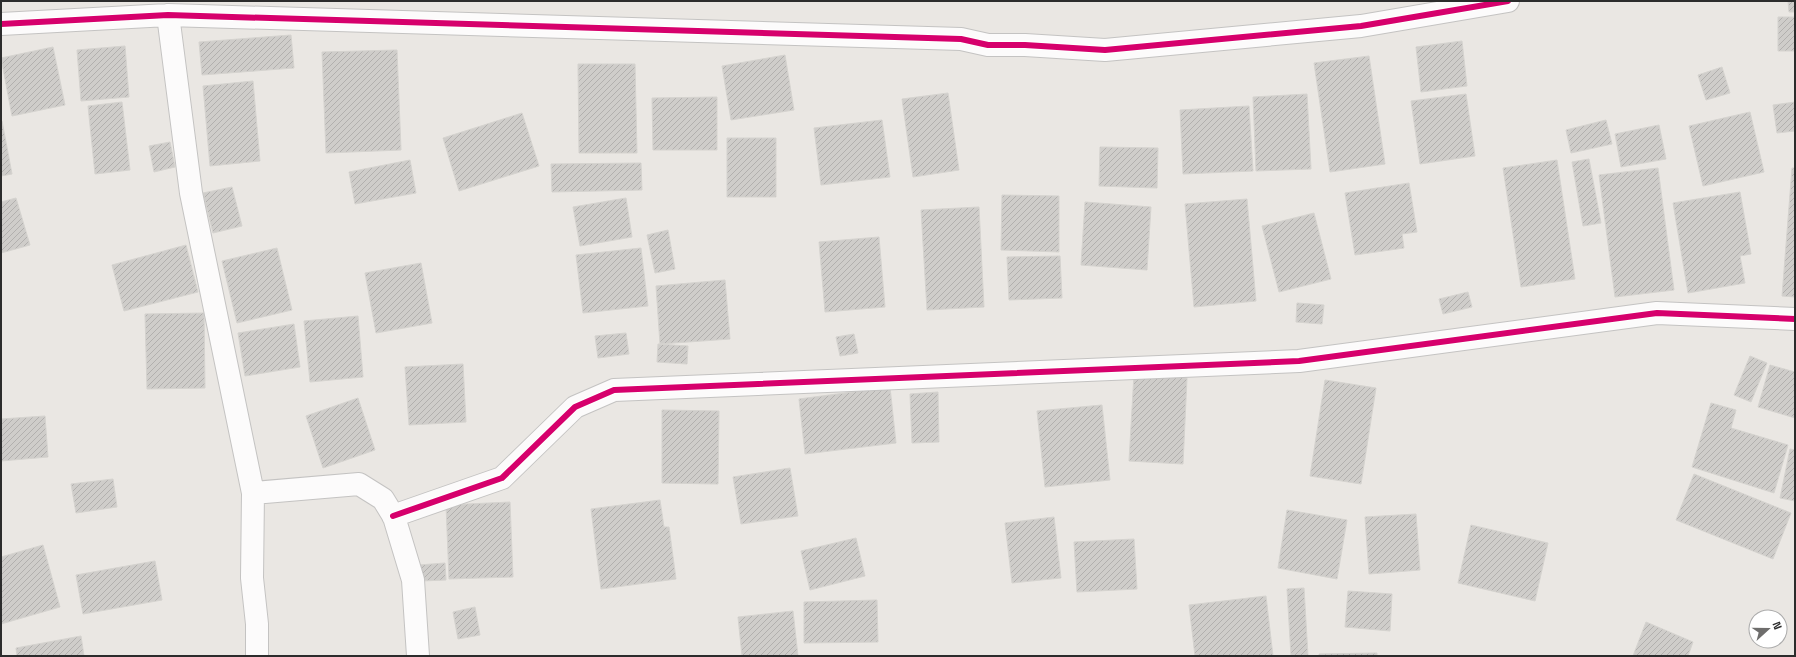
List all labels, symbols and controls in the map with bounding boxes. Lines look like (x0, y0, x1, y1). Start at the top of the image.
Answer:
north arrow (1748, 609, 1788, 649)
text: N (1769, 619, 1785, 631)

